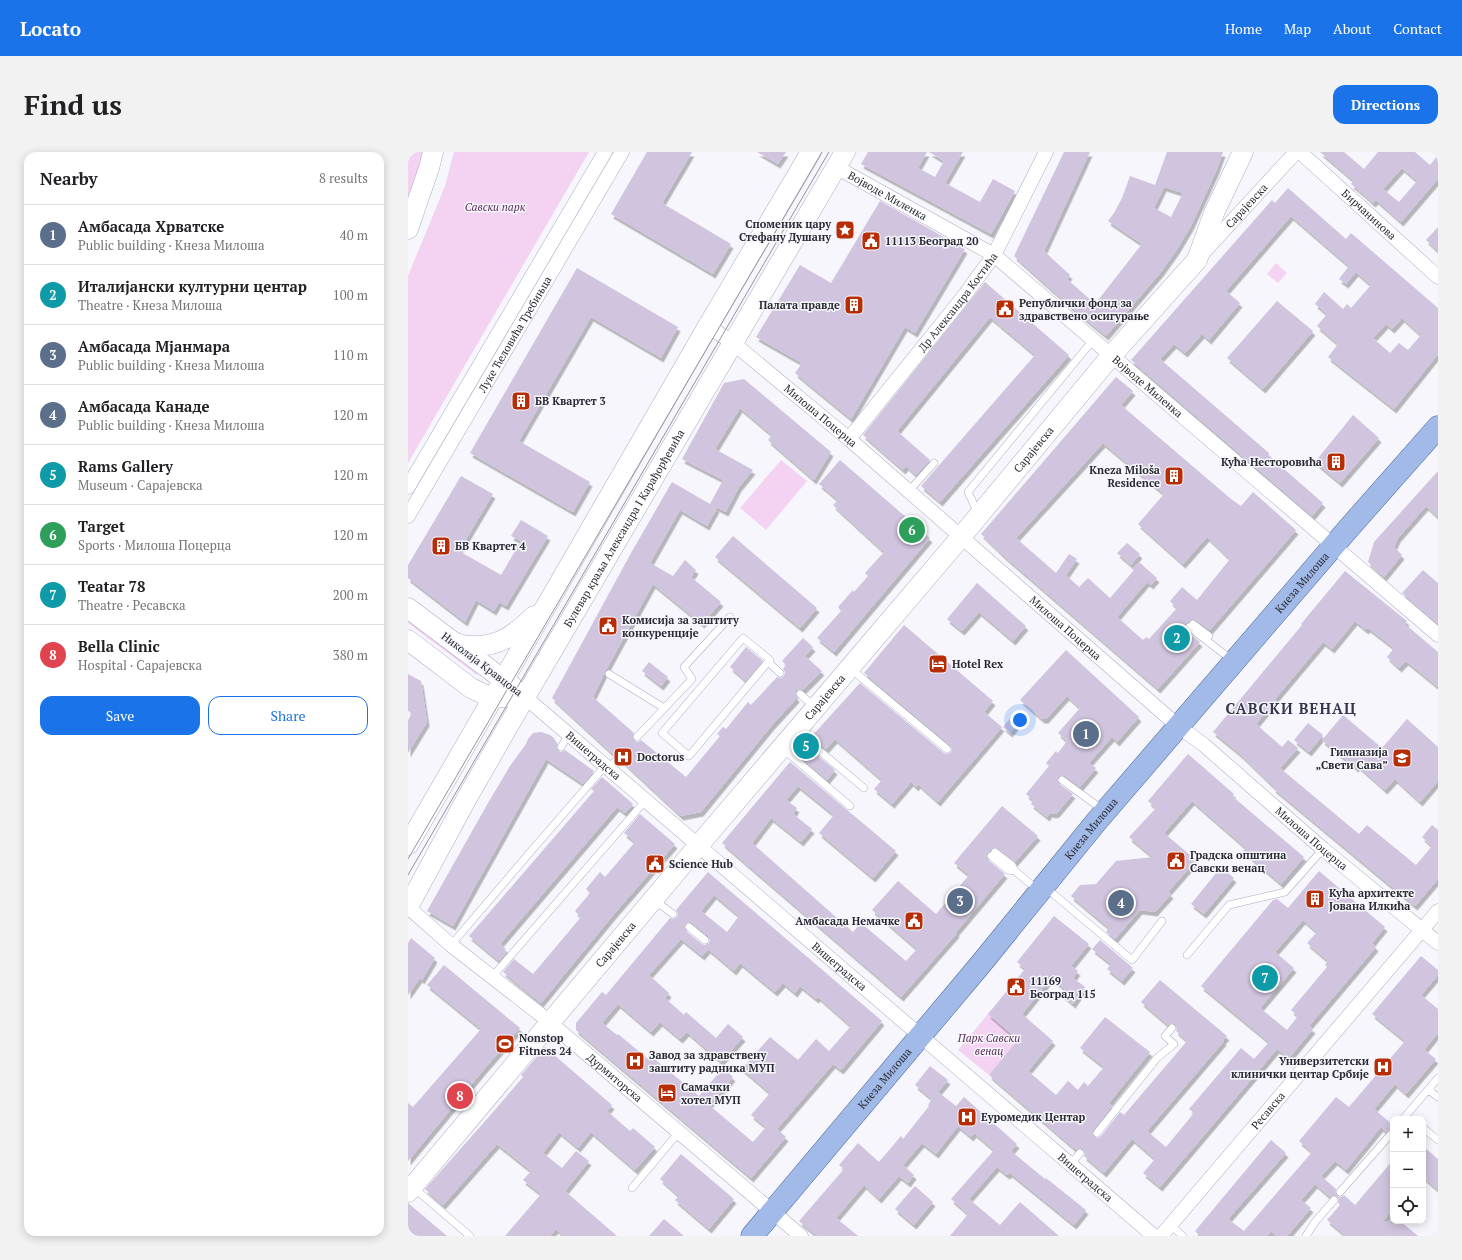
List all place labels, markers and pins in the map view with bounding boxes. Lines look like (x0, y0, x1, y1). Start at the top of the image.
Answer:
place label: Споменик цару Стефану Душану (739, 217, 831, 244)
place icon: Споменик цару Стефану Душану (834, 219, 856, 241)
public building icon: 11113 Београд 20 (860, 230, 882, 252)
place label: 11113 Београд 20 (885, 234, 979, 248)
building icon: Палата правде (843, 294, 865, 316)
place label: Републички фонд за здравствено осигурање (1019, 296, 1149, 323)
place label: Палата правде (759, 298, 840, 312)
public building icon: Републички фонд за здравствено осигурање (994, 298, 1016, 320)
building icon: БВ Квартет 3 (510, 390, 532, 412)
place label: БВ Квартет 3 (535, 394, 606, 408)
building icon: Кућа Несторовића (1325, 451, 1347, 473)
place label: Кућа Несторовића (1221, 455, 1322, 469)
place label: Kneza Miloša Residence (1089, 463, 1160, 490)
building icon: Kneza Miloša Residence (1163, 465, 1185, 487)
pin: 6 (899, 515, 925, 545)
building icon: БВ Квартет 4 (430, 535, 452, 557)
place label: БВ Квартет 4 (455, 539, 527, 553)
place label: Комисија за заштиту конкуренције (622, 613, 739, 640)
public building icon: Комисија за заштиту конкуренције (597, 615, 619, 637)
pin: 2 (1164, 623, 1190, 653)
hotel icon: Hotel Rex (927, 653, 949, 675)
place label: Hotel Rex (952, 657, 1004, 671)
pin: 1 (1073, 719, 1099, 749)
pin: 5 (793, 731, 819, 761)
place label: Гимназија „Свети Сава” (1316, 745, 1388, 772)
hospital icon: Doctorus (612, 746, 634, 768)
school or university icon: Гимназија „Свети Сава” (1391, 747, 1413, 769)
place label: Doctorus (637, 750, 684, 764)
place label: Градска општина Савски венац (1190, 848, 1286, 875)
public building icon: Градска општина Савски венац (1165, 850, 1187, 872)
public building icon: Science Hub (644, 853, 666, 875)
place label: Science Hub (669, 857, 733, 871)
pin: 3 (947, 886, 973, 916)
place label: Кућа архитекте Јована Илкића (1329, 886, 1414, 913)
pin: 4 (1108, 888, 1134, 918)
building icon: Кућа архитекте Јована Илкића (1304, 888, 1326, 910)
public building icon: Амбасада Немачке (903, 910, 925, 932)
place label: Амбасада Немачке (795, 914, 900, 928)
pin: 7 (1252, 963, 1278, 993)
place label: 11169 Београд 115 (1030, 974, 1096, 1001)
public building icon: 11169 Београд 115 (1005, 976, 1027, 998)
place label: Nonstop Fitness 24 (519, 1031, 572, 1058)
sports icon: Nonstop Fitness 24 (494, 1033, 516, 1055)
place label: Завод за здравствену заштиту радника МУП (649, 1048, 775, 1075)
hospital icon: Завод за здравствену заштиту радника МУП (624, 1050, 646, 1072)
place label: Универзитетски клинички центар Србије (1231, 1054, 1370, 1081)
hospital icon: Универзитетски клинички центар Србије (1372, 1056, 1394, 1078)
place label: Самачки хотел МУП (681, 1080, 741, 1107)
pin: 8 (447, 1081, 473, 1111)
hotel icon: Самачки хотел МУП (656, 1082, 678, 1104)
hospital icon: Еуромедик Центар (956, 1106, 978, 1128)
place label: Еуромедик Центар (981, 1110, 1086, 1124)

